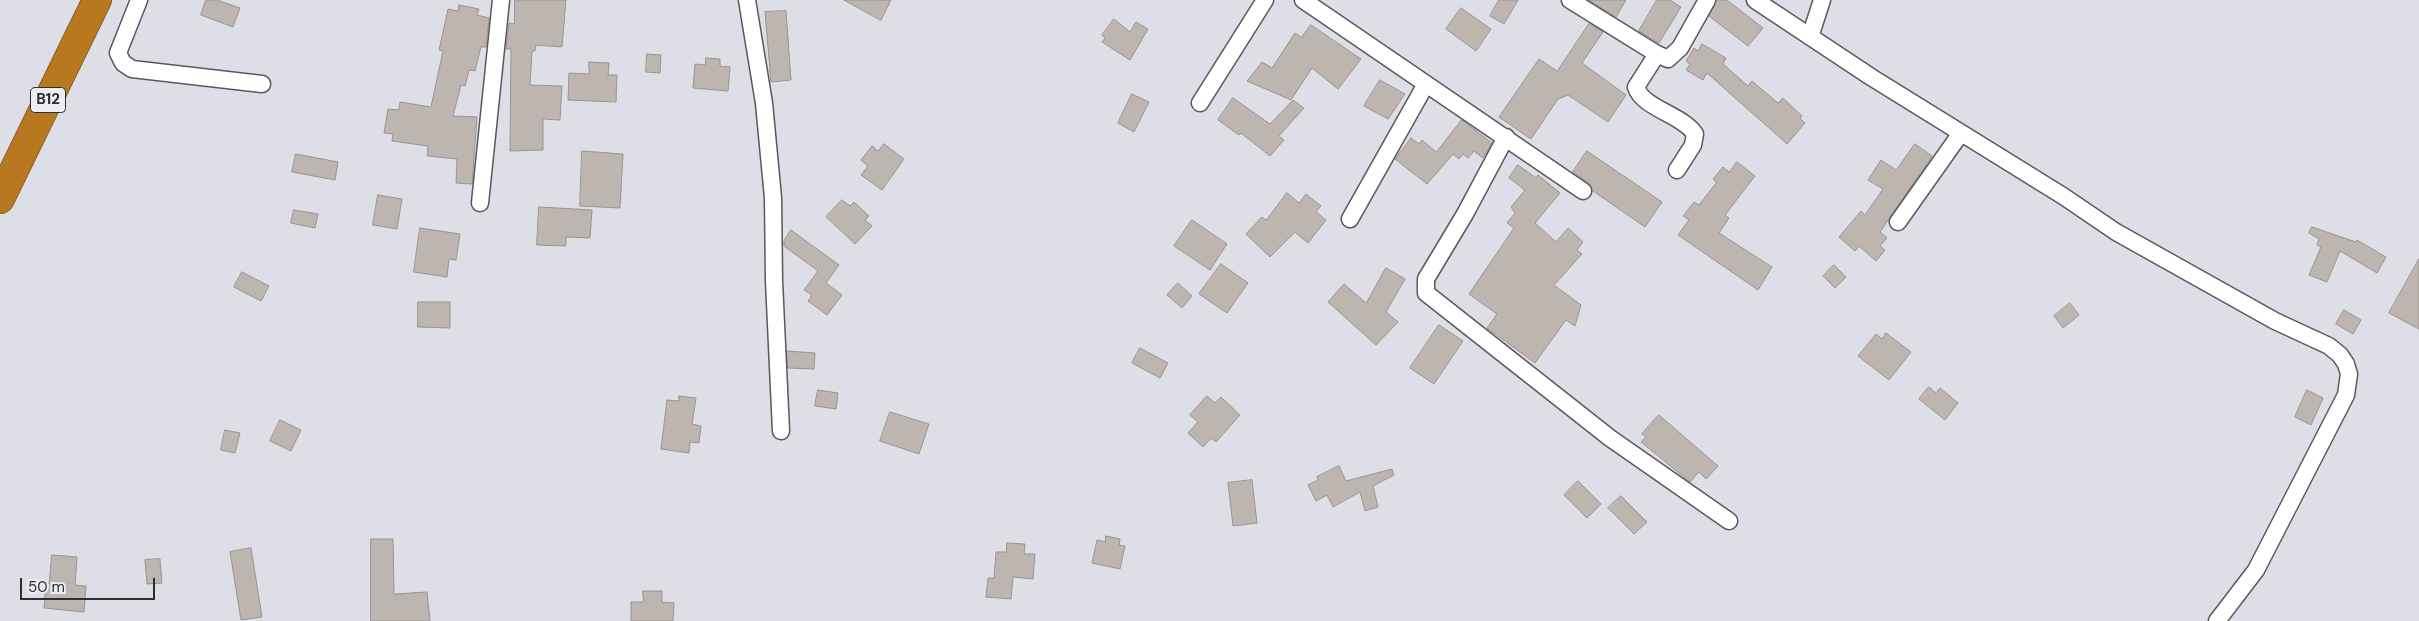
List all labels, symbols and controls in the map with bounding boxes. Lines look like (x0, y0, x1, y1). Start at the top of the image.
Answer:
road number: B12 (30, 88, 66, 112)
scale bar (22, 568, 158, 600)
text: 50 m (28, 577, 65, 597)

